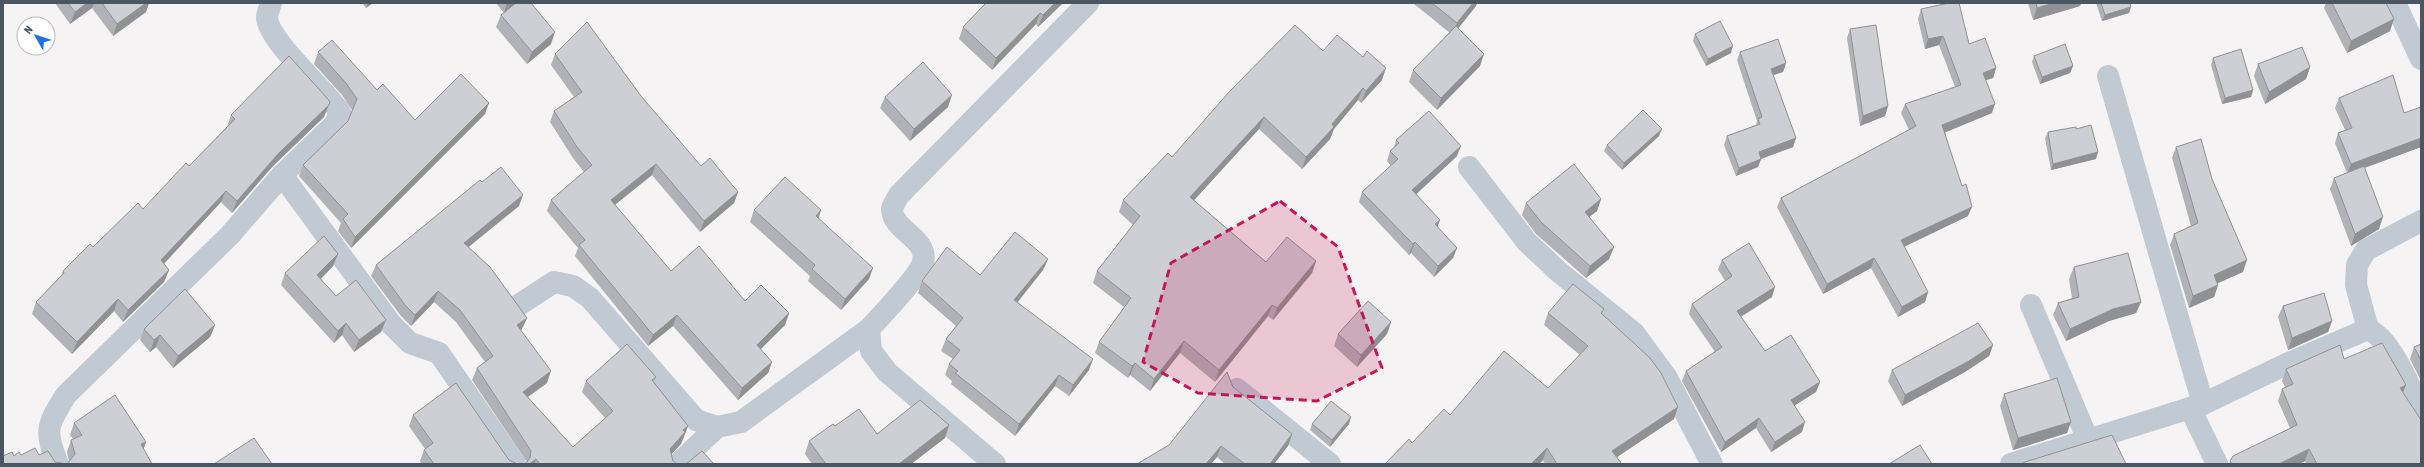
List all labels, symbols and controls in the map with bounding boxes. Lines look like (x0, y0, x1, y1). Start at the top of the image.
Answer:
north arrow (16, 16, 56, 56)
text: N (22, 23, 35, 36)

